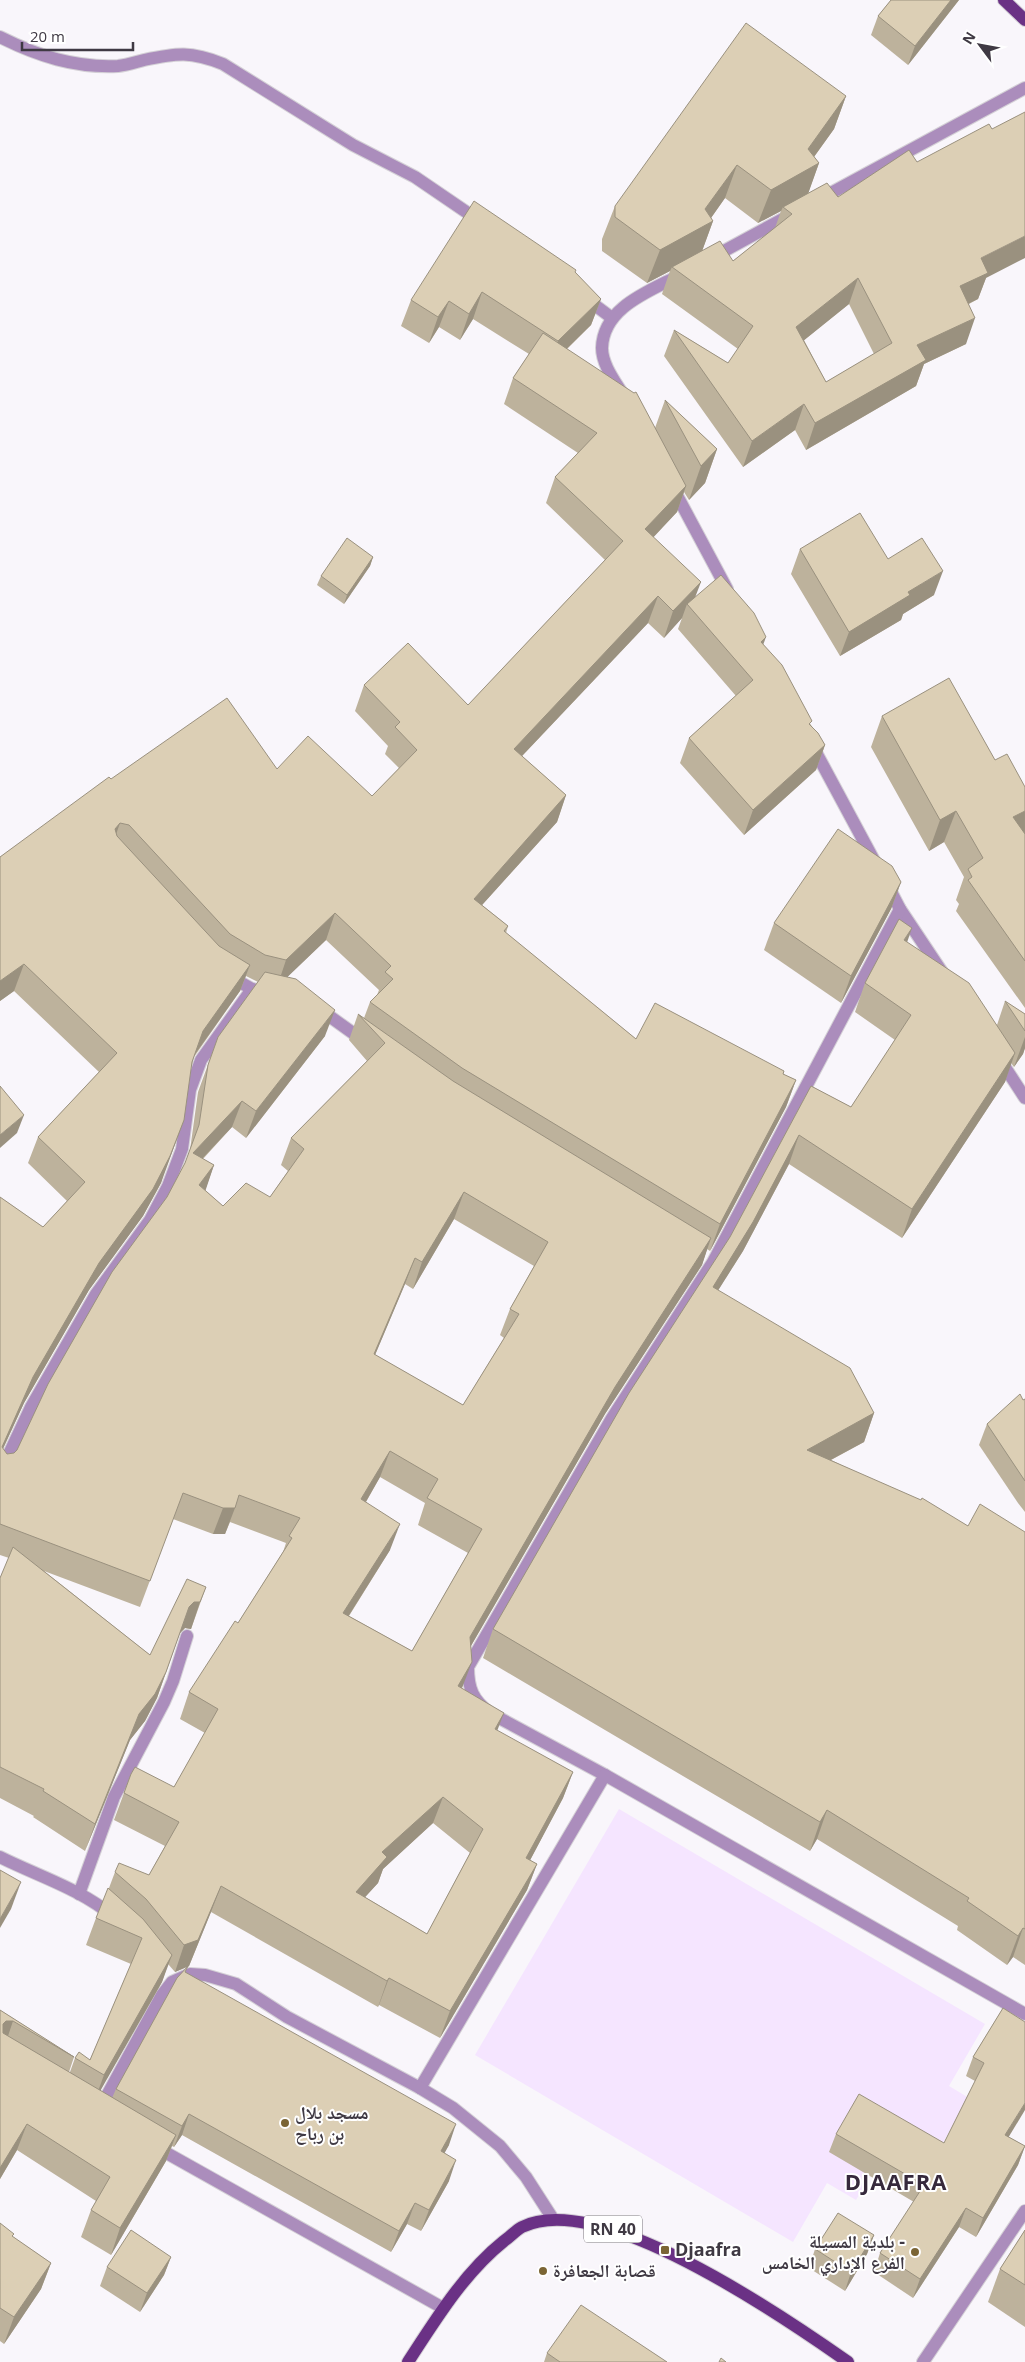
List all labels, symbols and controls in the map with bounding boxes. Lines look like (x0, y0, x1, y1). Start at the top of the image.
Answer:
scale bar (22, 20, 134, 52)
north arrow (955, 20, 1005, 70)
text: 20 m (30, 26, 65, 46)
text: N (957, 28, 980, 48)
place label: مسجد بلال بن رباح (295, 2100, 369, 2145)
marker: مسجد بلال بن رباح (279, 2117, 291, 2129)
district label: DJAAFRA (845, 2166, 947, 2196)
road number: RN 40 (584, 2216, 642, 2242)
place label: بلدية المسيلة - الفرع الإداري الخامس (762, 2229, 905, 2277)
place label: Djaafra (675, 2237, 742, 2261)
marker: Djaafra (659, 2244, 671, 2256)
marker: بلدية المسيلة - الفرع الإداري الخامس (909, 2246, 921, 2258)
place label: قصابة الجعافرة (553, 2258, 656, 2282)
marker: قصابة الجعافرة (537, 2265, 549, 2277)

